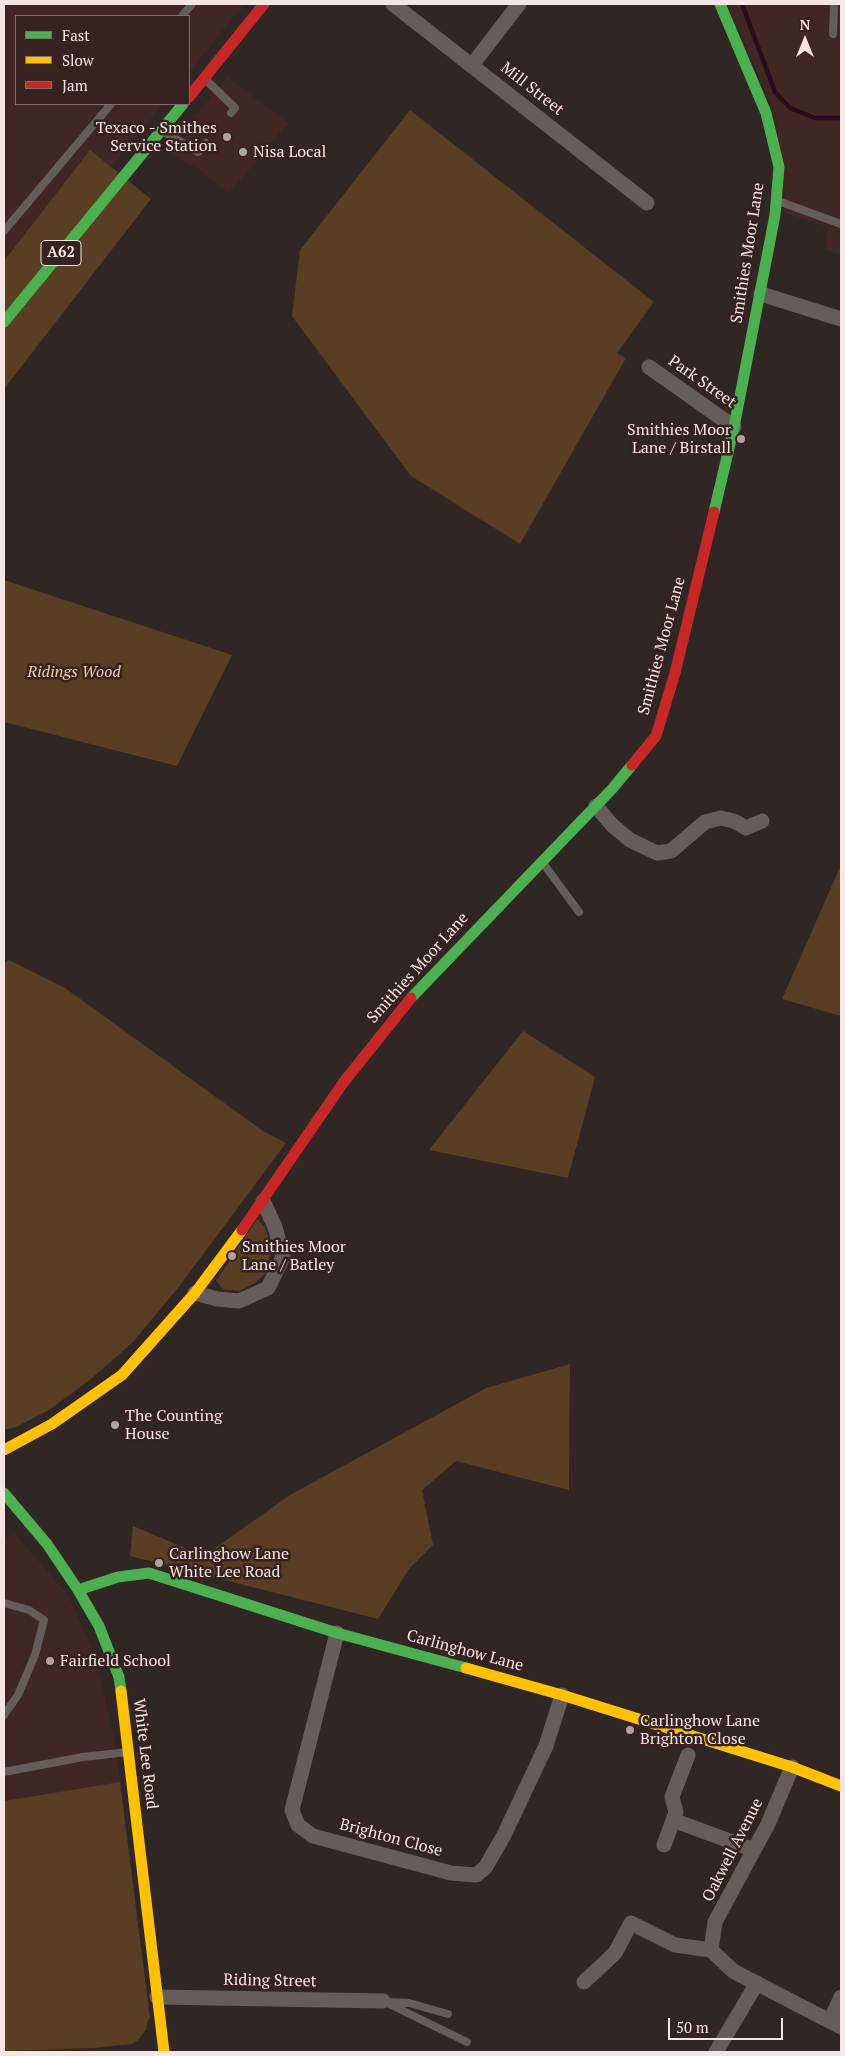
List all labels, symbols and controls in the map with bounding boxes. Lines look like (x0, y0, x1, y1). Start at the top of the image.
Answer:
legend (15, 15, 190, 105)
north arrow (780, 15, 830, 65)
text: N (800, 15, 810, 34)
text: Fast (62, 25, 90, 45)
text: Slow (62, 50, 94, 70)
street label: Mill Street (497, 58, 567, 120)
text: Jam (62, 75, 88, 95)
place label: Texaco - Smithes Service Station (96, 118, 217, 156)
marker: Texaco - Smithes Service Station (221, 131, 233, 143)
place label: Nisa Local (253, 142, 326, 162)
marker: Nisa Local (237, 146, 249, 158)
street label: Smithies Moor Lane (727, 181, 769, 325)
road number: A62 (41, 240, 81, 266)
street label: Park Street (664, 352, 740, 412)
place label: Smithies Moor Lane / Birstall (627, 420, 731, 458)
marker: Smithies Moor Lane / Birstall (735, 433, 747, 445)
street label: Smithies Moor Lane (634, 575, 690, 717)
park label: Ridings Wood (27, 662, 121, 682)
street label: Smithies Moor Lane (363, 909, 473, 1027)
place label: Smithies Moor Lane / Batley (242, 1237, 346, 1275)
marker: Smithies Moor Lane / Batley (226, 1250, 238, 1262)
place label: The Counting House (125, 1406, 222, 1444)
marker: The Counting House (109, 1419, 121, 1431)
place label: Carlinghow Lane White Lee Road (169, 1544, 289, 1582)
marker: Carlinghow Lane White Lee Road (153, 1557, 165, 1569)
street label: Carlinghow Lane (405, 1626, 525, 1676)
place label: Fairfield School (60, 1651, 171, 1671)
marker: Fairfield School (44, 1655, 56, 1667)
street label: White Lee Road (129, 1698, 161, 1810)
place label: Carlinghow Lane Brighton Close (640, 1711, 760, 1749)
marker: Carlinghow Lane Brighton Close (624, 1724, 636, 1736)
street label: Oakwell Avenue (699, 1795, 767, 1905)
street label: Brighton Close (337, 1815, 445, 1861)
street label: Riding Street (223, 1971, 317, 1991)
scale bar (670, 2008, 785, 2040)
text: 50 m (676, 2017, 709, 2037)

